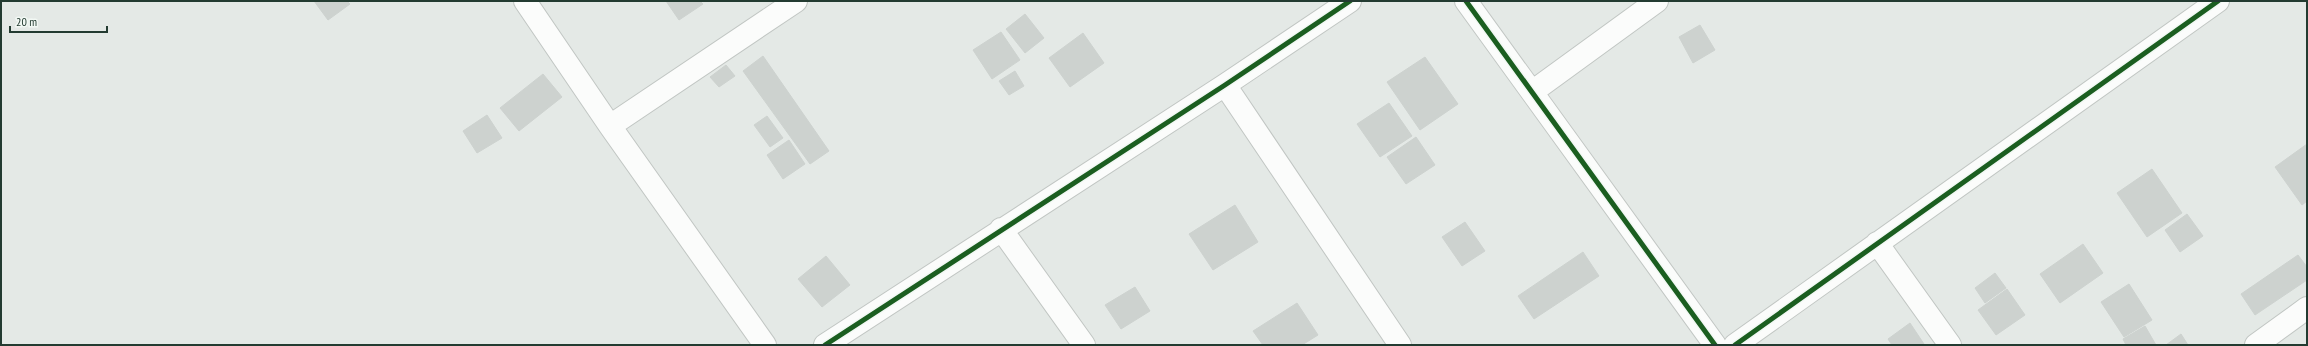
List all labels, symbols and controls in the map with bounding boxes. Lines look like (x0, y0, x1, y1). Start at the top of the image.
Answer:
scale bar (10, 8, 107, 34)
text: 20 m (16, 14, 37, 29)

